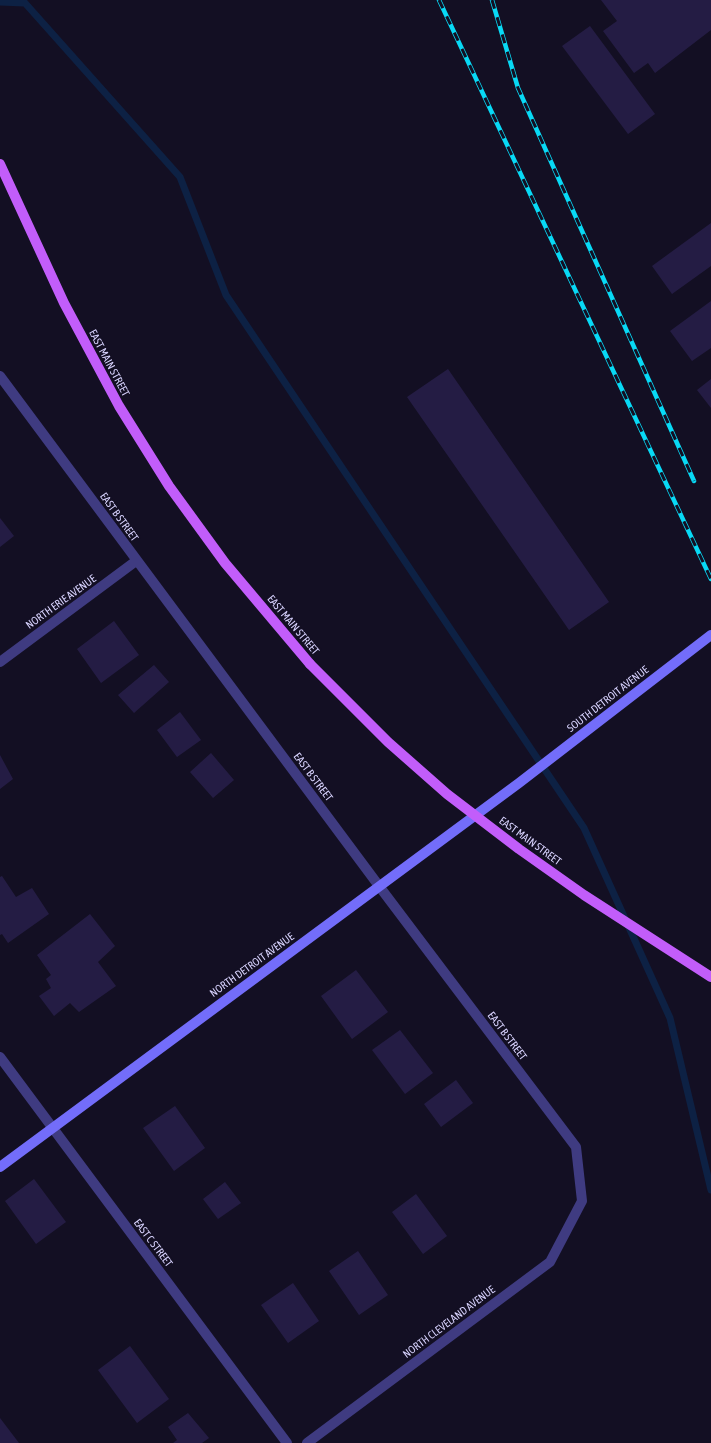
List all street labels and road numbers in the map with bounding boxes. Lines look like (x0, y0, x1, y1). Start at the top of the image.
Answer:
street label: EAST MAIN STREET (86, 327, 132, 399)
street label: EAST B STREET (97, 490, 141, 544)
street label: NORTH ERIE AVENUE (23, 572, 99, 632)
street label: EAST MAIN STREET (264, 593, 322, 657)
street label: SOUTH DETROIT AVENUE (565, 663, 651, 735)
street label: EAST B STREET (291, 750, 335, 804)
street label: EAST MAIN STREET (496, 814, 564, 868)
street label: NORTH DETROIT AVENUE (207, 930, 297, 1000)
street label: EAST B STREET (485, 1009, 529, 1063)
street label: EAST C STREET (131, 1216, 175, 1270)
street label: NORTH CLEVELAND AVENUE (400, 1283, 498, 1361)

